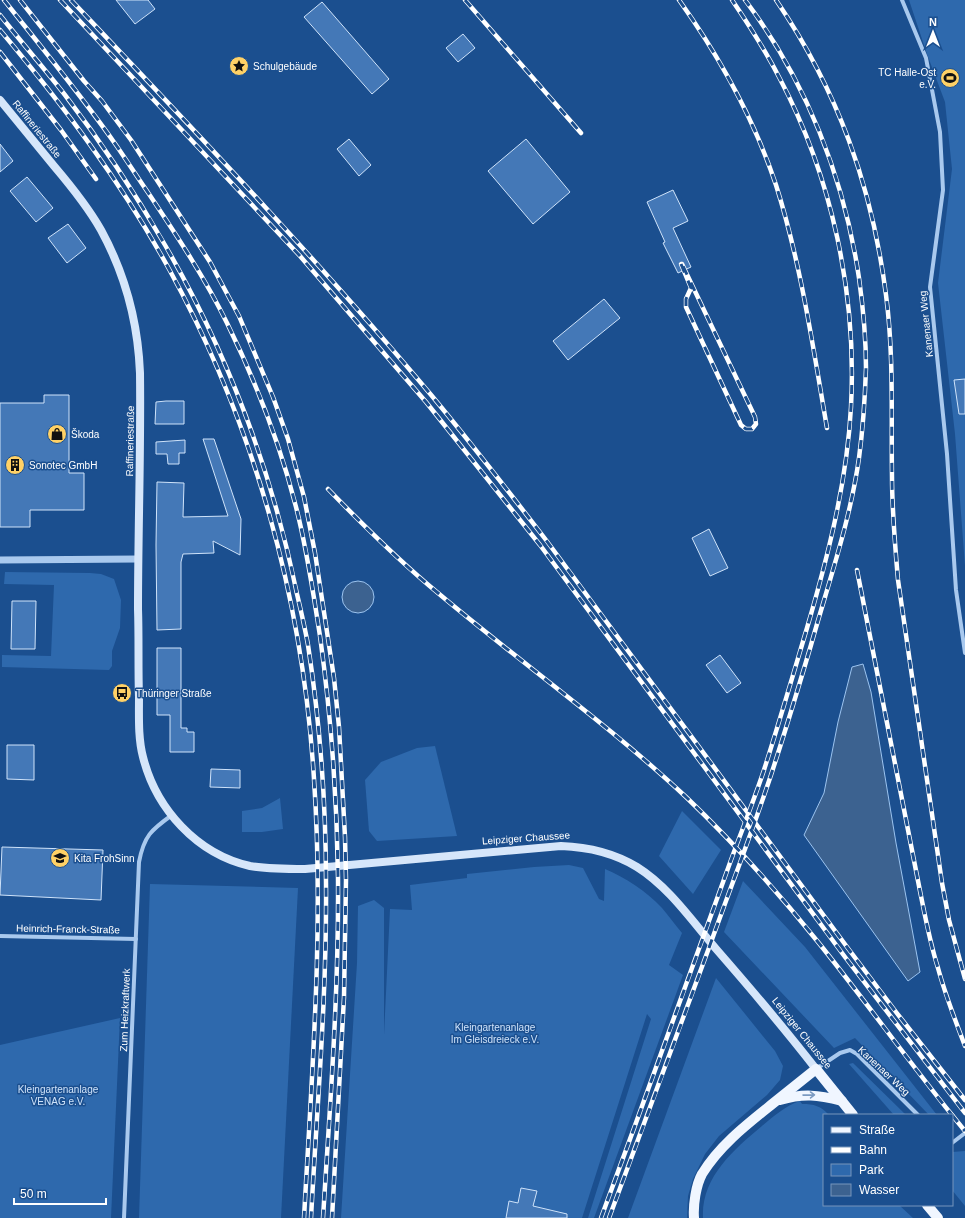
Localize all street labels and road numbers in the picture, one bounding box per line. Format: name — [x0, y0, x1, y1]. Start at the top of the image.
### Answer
street label: Raffineriestraße — [10, 98, 64, 160]
street label: Kanenaer Weg — [917, 290, 935, 358]
street label: Raffineriestraße — [124, 405, 136, 477]
street label: Leipziger Chaussee — [482, 829, 571, 847]
street label: Heinrich-Franck-Straße — [16, 923, 120, 935]
street label: Zum Heizkraftwerk — [118, 967, 132, 1052]
street label: Leipziger Chaussee — [770, 995, 834, 1071]
street label: Kanenaer Weg — [856, 1044, 912, 1098]

